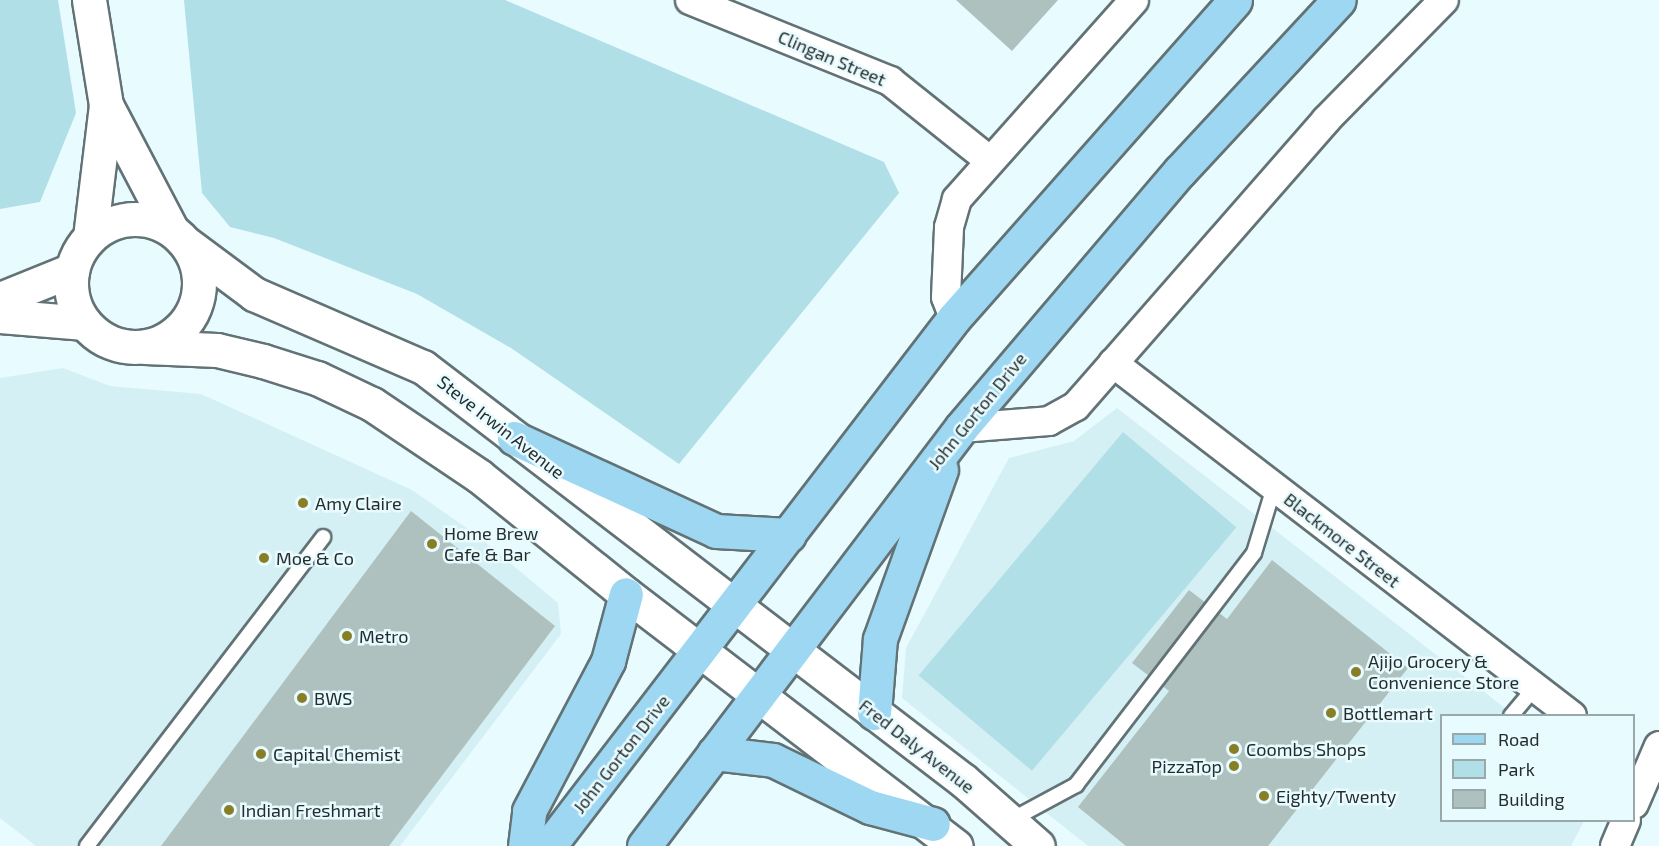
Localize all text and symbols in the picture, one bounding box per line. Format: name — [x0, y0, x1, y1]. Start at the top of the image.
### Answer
street label: Clingan Street — [775, 26, 889, 90]
street label: John Gorton Drive — [923, 348, 1031, 474]
street label: Steve Irwin Avenue — [433, 371, 569, 483]
street label: Blackmore Street — [1280, 488, 1404, 592]
place label: Amy Claire — [315, 492, 402, 514]
marker: Amy Claire — [296, 496, 310, 510]
place label: Home Brew Cafe & Bar — [444, 523, 538, 566]
marker: Home Brew Cafe & Bar — [425, 537, 439, 551]
place label: Moe & Co — [276, 547, 354, 569]
marker: Moe & Co — [257, 551, 271, 565]
place label: Metro — [359, 625, 409, 647]
marker: Metro — [340, 629, 354, 643]
place label: Ajijo Grocery & Convenience Store — [1368, 651, 1519, 694]
marker: Ajijo Grocery & Convenience Store — [1349, 665, 1363, 679]
place label: BWS — [314, 687, 352, 709]
street label: John Gorton Drive — [568, 690, 674, 818]
marker: BWS — [295, 691, 309, 705]
street label: Fred Daly Avenue — [855, 694, 979, 798]
place label: Bottlemart — [1343, 702, 1433, 724]
marker: Bottlemart — [1324, 706, 1338, 720]
legend — [1440, 714, 1635, 822]
text: Road — [1498, 728, 1539, 750]
place label: Coombs Shops — [1246, 738, 1366, 760]
marker: Coombs Shops — [1227, 742, 1241, 756]
place label: Capital Chemist — [273, 743, 401, 765]
marker: Capital Chemist — [254, 747, 268, 761]
place label: PizzaTop — [1152, 755, 1222, 777]
text: Park — [1498, 758, 1535, 780]
marker: PizzaTop — [1227, 759, 1241, 773]
place label: Eighty/Twenty — [1276, 785, 1396, 807]
text: Building — [1498, 788, 1565, 810]
marker: Eighty/Twenty — [1257, 789, 1271, 803]
place label: Indian Freshmart — [241, 799, 381, 821]
marker: Indian Freshmart — [222, 803, 236, 817]

